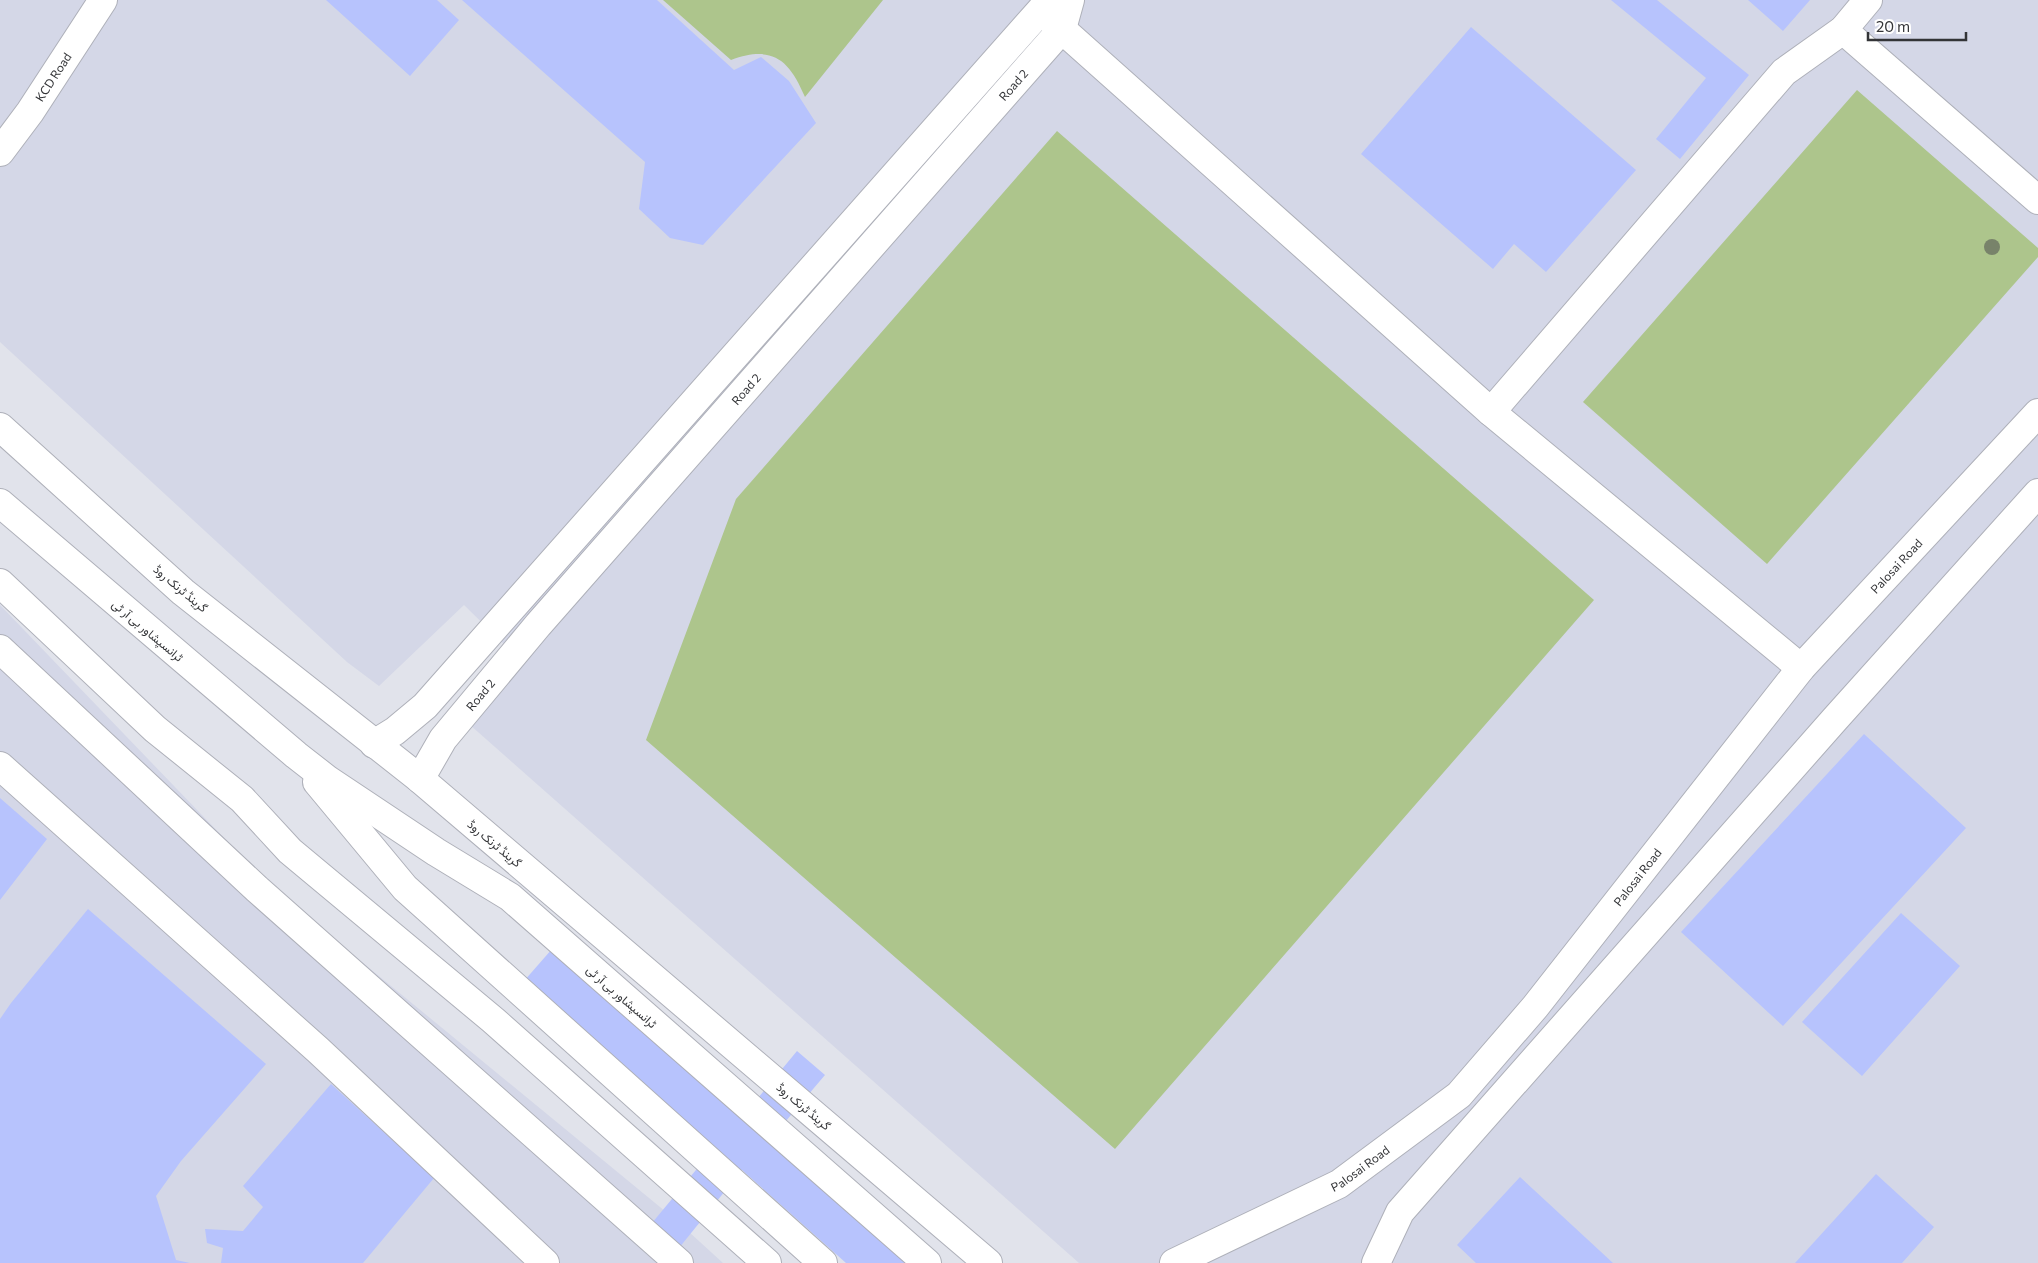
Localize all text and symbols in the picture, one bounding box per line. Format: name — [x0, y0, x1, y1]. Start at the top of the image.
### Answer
scale bar — [1868, 10, 1966, 42]
text: 20 m — [1876, 17, 1910, 35]
street label: KCD Road — [32, 50, 74, 104]
street label: Road 2 — [996, 66, 1031, 103]
street label: Road 2 — [728, 370, 763, 407]
street label: Palosai Road — [1867, 536, 1925, 596]
street label: گرینڈ ٹرنک روڈ — [150, 561, 211, 616]
street label: ٹرانسپشاور بی آر ٹی — [108, 596, 187, 666]
street label: Road 2 — [463, 676, 497, 713]
street label: گرینڈ ٹرنک روڈ — [464, 816, 525, 871]
street label: Palosai Road — [1610, 845, 1664, 908]
street label: ٹرانسپشاور بی آر ٹی — [583, 962, 660, 1032]
street label: گرینڈ ٹرنک روڈ — [773, 1079, 834, 1134]
street label: Palosai Road — [1328, 1142, 1392, 1194]

